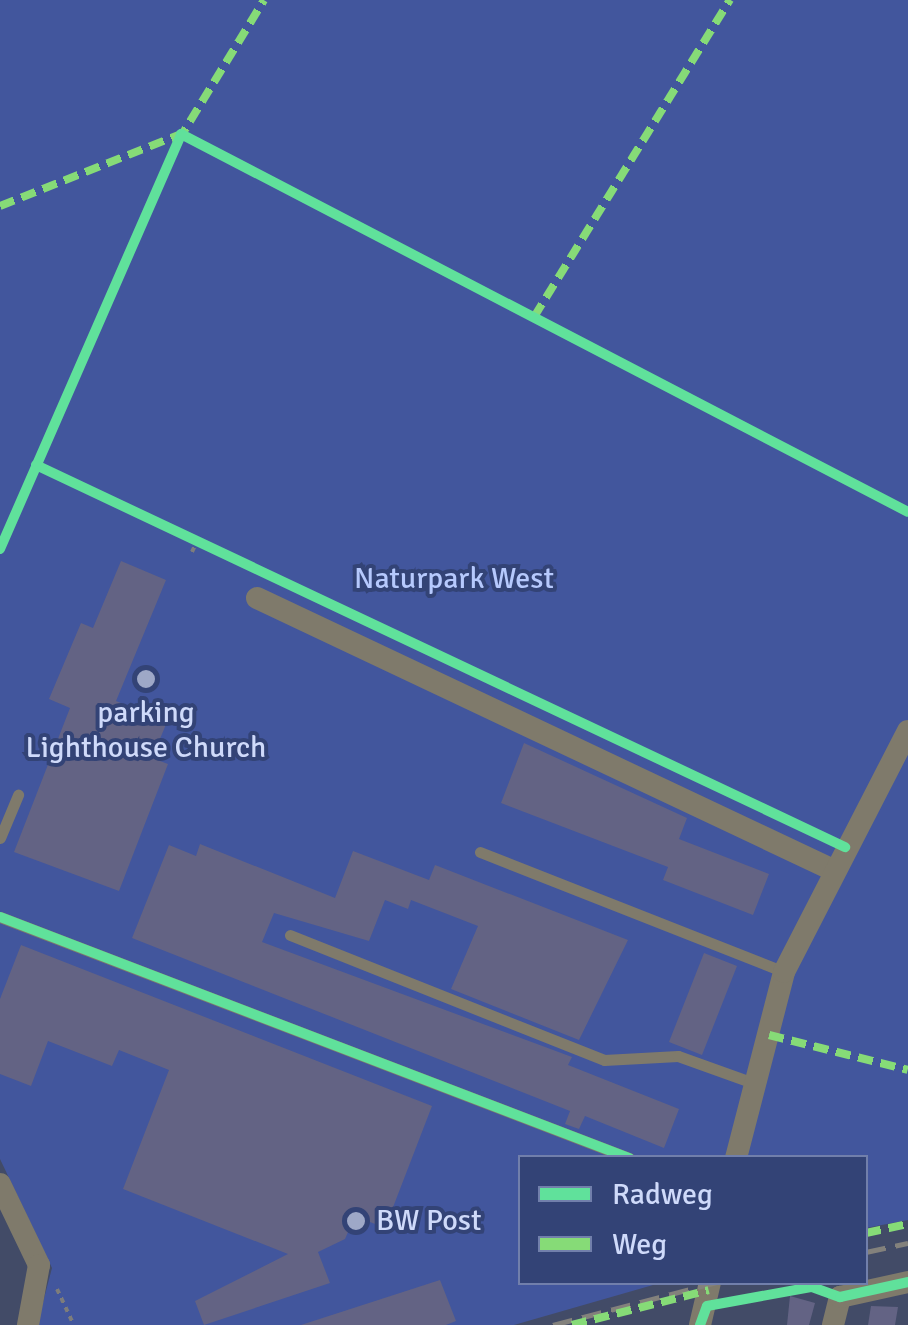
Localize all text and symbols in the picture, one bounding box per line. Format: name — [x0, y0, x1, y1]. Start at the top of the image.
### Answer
park label: Naturpark West — [354, 561, 554, 597]
marker: parking Lighthouse Church — [135, 668, 157, 690]
place label: parking Lighthouse Church — [26, 695, 266, 766]
legend — [518, 1155, 868, 1285]
text: Radweg — [612, 1176, 713, 1213]
place label: BW Post — [376, 1203, 481, 1239]
marker: BW Post — [345, 1210, 367, 1232]
text: Weg — [612, 1226, 667, 1263]

